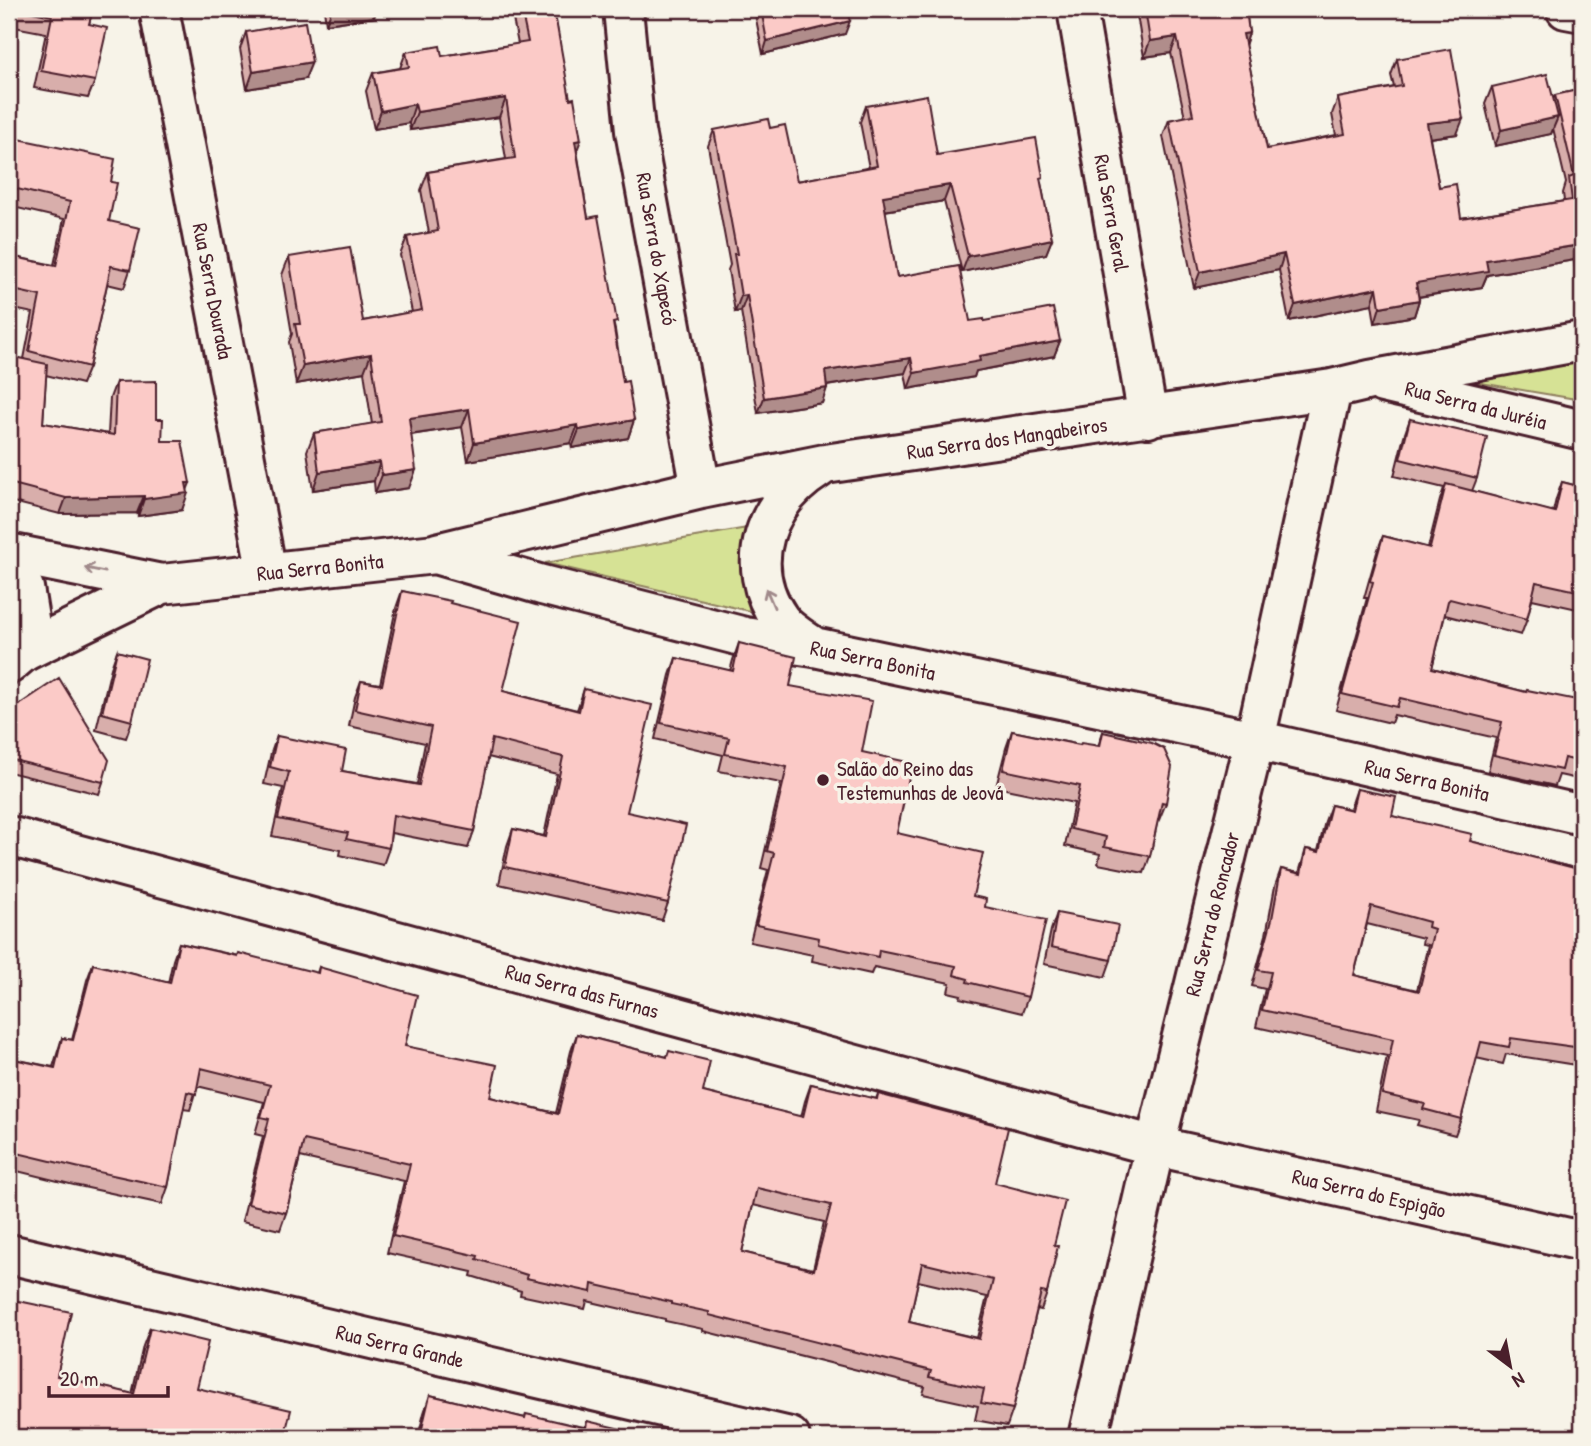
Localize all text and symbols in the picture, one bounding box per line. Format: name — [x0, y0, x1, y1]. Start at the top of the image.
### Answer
street label: Rua Serra Geral — [1087, 152, 1137, 274]
street label: Rua Serra do Xapecó — [629, 170, 685, 328]
street label: Rua Serra Dourada — [186, 221, 240, 361]
street label: Rua Serra da Juréia — [1402, 373, 1550, 437]
street label: Rua Serra dos Mangabeiros — [905, 410, 1109, 466]
street label: Rua Serra Bonita — [255, 546, 385, 588]
one-way arrow — [84, 563, 107, 577]
one-way arrow — [762, 587, 775, 609]
street label: Rua Serra Bonita — [808, 633, 938, 687]
street label: Rua Serra Bonita — [1362, 752, 1492, 808]
place label: Salão do Reino das Testemunhas de Jeová — [837, 754, 1004, 807]
marker: Salão do Reino das Testemunhas de Jeová — [815, 772, 831, 788]
street label: Rua Serra do Roncador — [1178, 829, 1246, 999]
street label: Rua Serra das Furnas — [502, 957, 662, 1025]
street label: Rua Serra do Espigão — [1289, 1161, 1449, 1225]
street label: Rua Serra Grande — [333, 1317, 467, 1375]
north arrow — [1476, 1330, 1546, 1400]
scale bar — [49, 1355, 168, 1399]
text: 20 m — [60, 1364, 98, 1393]
text: N — [1508, 1367, 1530, 1394]

